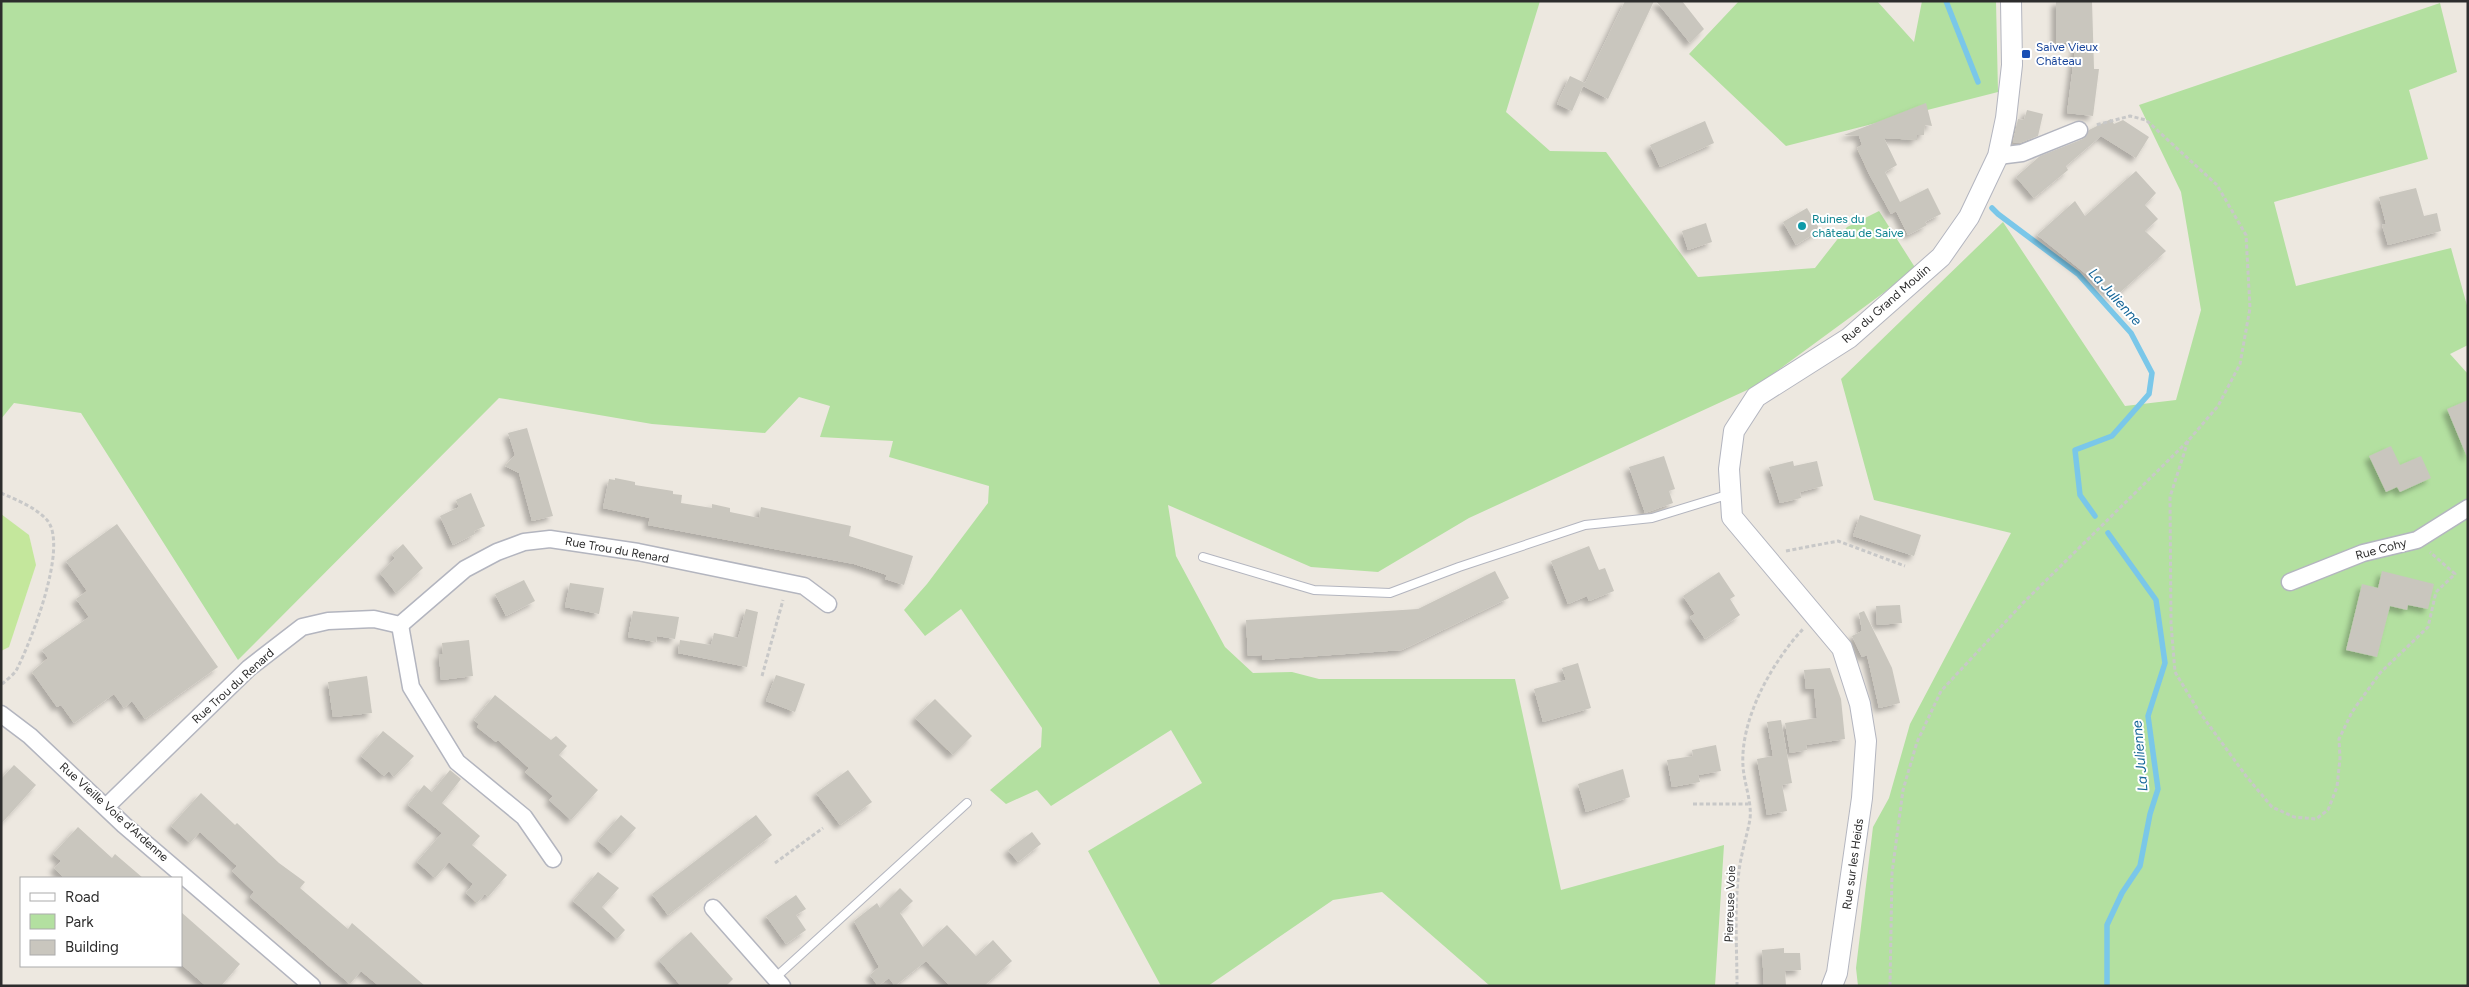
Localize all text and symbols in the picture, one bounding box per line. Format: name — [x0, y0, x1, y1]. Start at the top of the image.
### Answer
place label: Saive Vieux Château — [2036, 40, 2098, 68]
marker: Saive Vieux Château — [2020, 48, 2032, 60]
place label: Ruines du château de Saive — [1812, 212, 1904, 240]
marker: Ruines du château de Saive — [1796, 220, 1808, 232]
street label: Rue du Grand Moulin — [1839, 262, 1933, 346]
water label: La Julienne — [2085, 265, 2145, 329]
street label: Rue Trou du Renard — [564, 534, 670, 566]
street label: Rue Cohy — [2354, 535, 2409, 563]
street label: Rue Trou du Renard — [189, 646, 277, 726]
water label: La Julienne — [2128, 719, 2152, 792]
street label: Rue Vieille Voie d'Ardenne — [57, 760, 171, 865]
street label: Rue sur les Heids — [1840, 817, 1866, 910]
street label: Pierreuse Voie — [1722, 865, 1738, 943]
legend — [20, 877, 182, 967]
text: Road — [65, 888, 100, 906]
text: Park — [65, 913, 94, 931]
text: Building — [65, 938, 119, 956]

